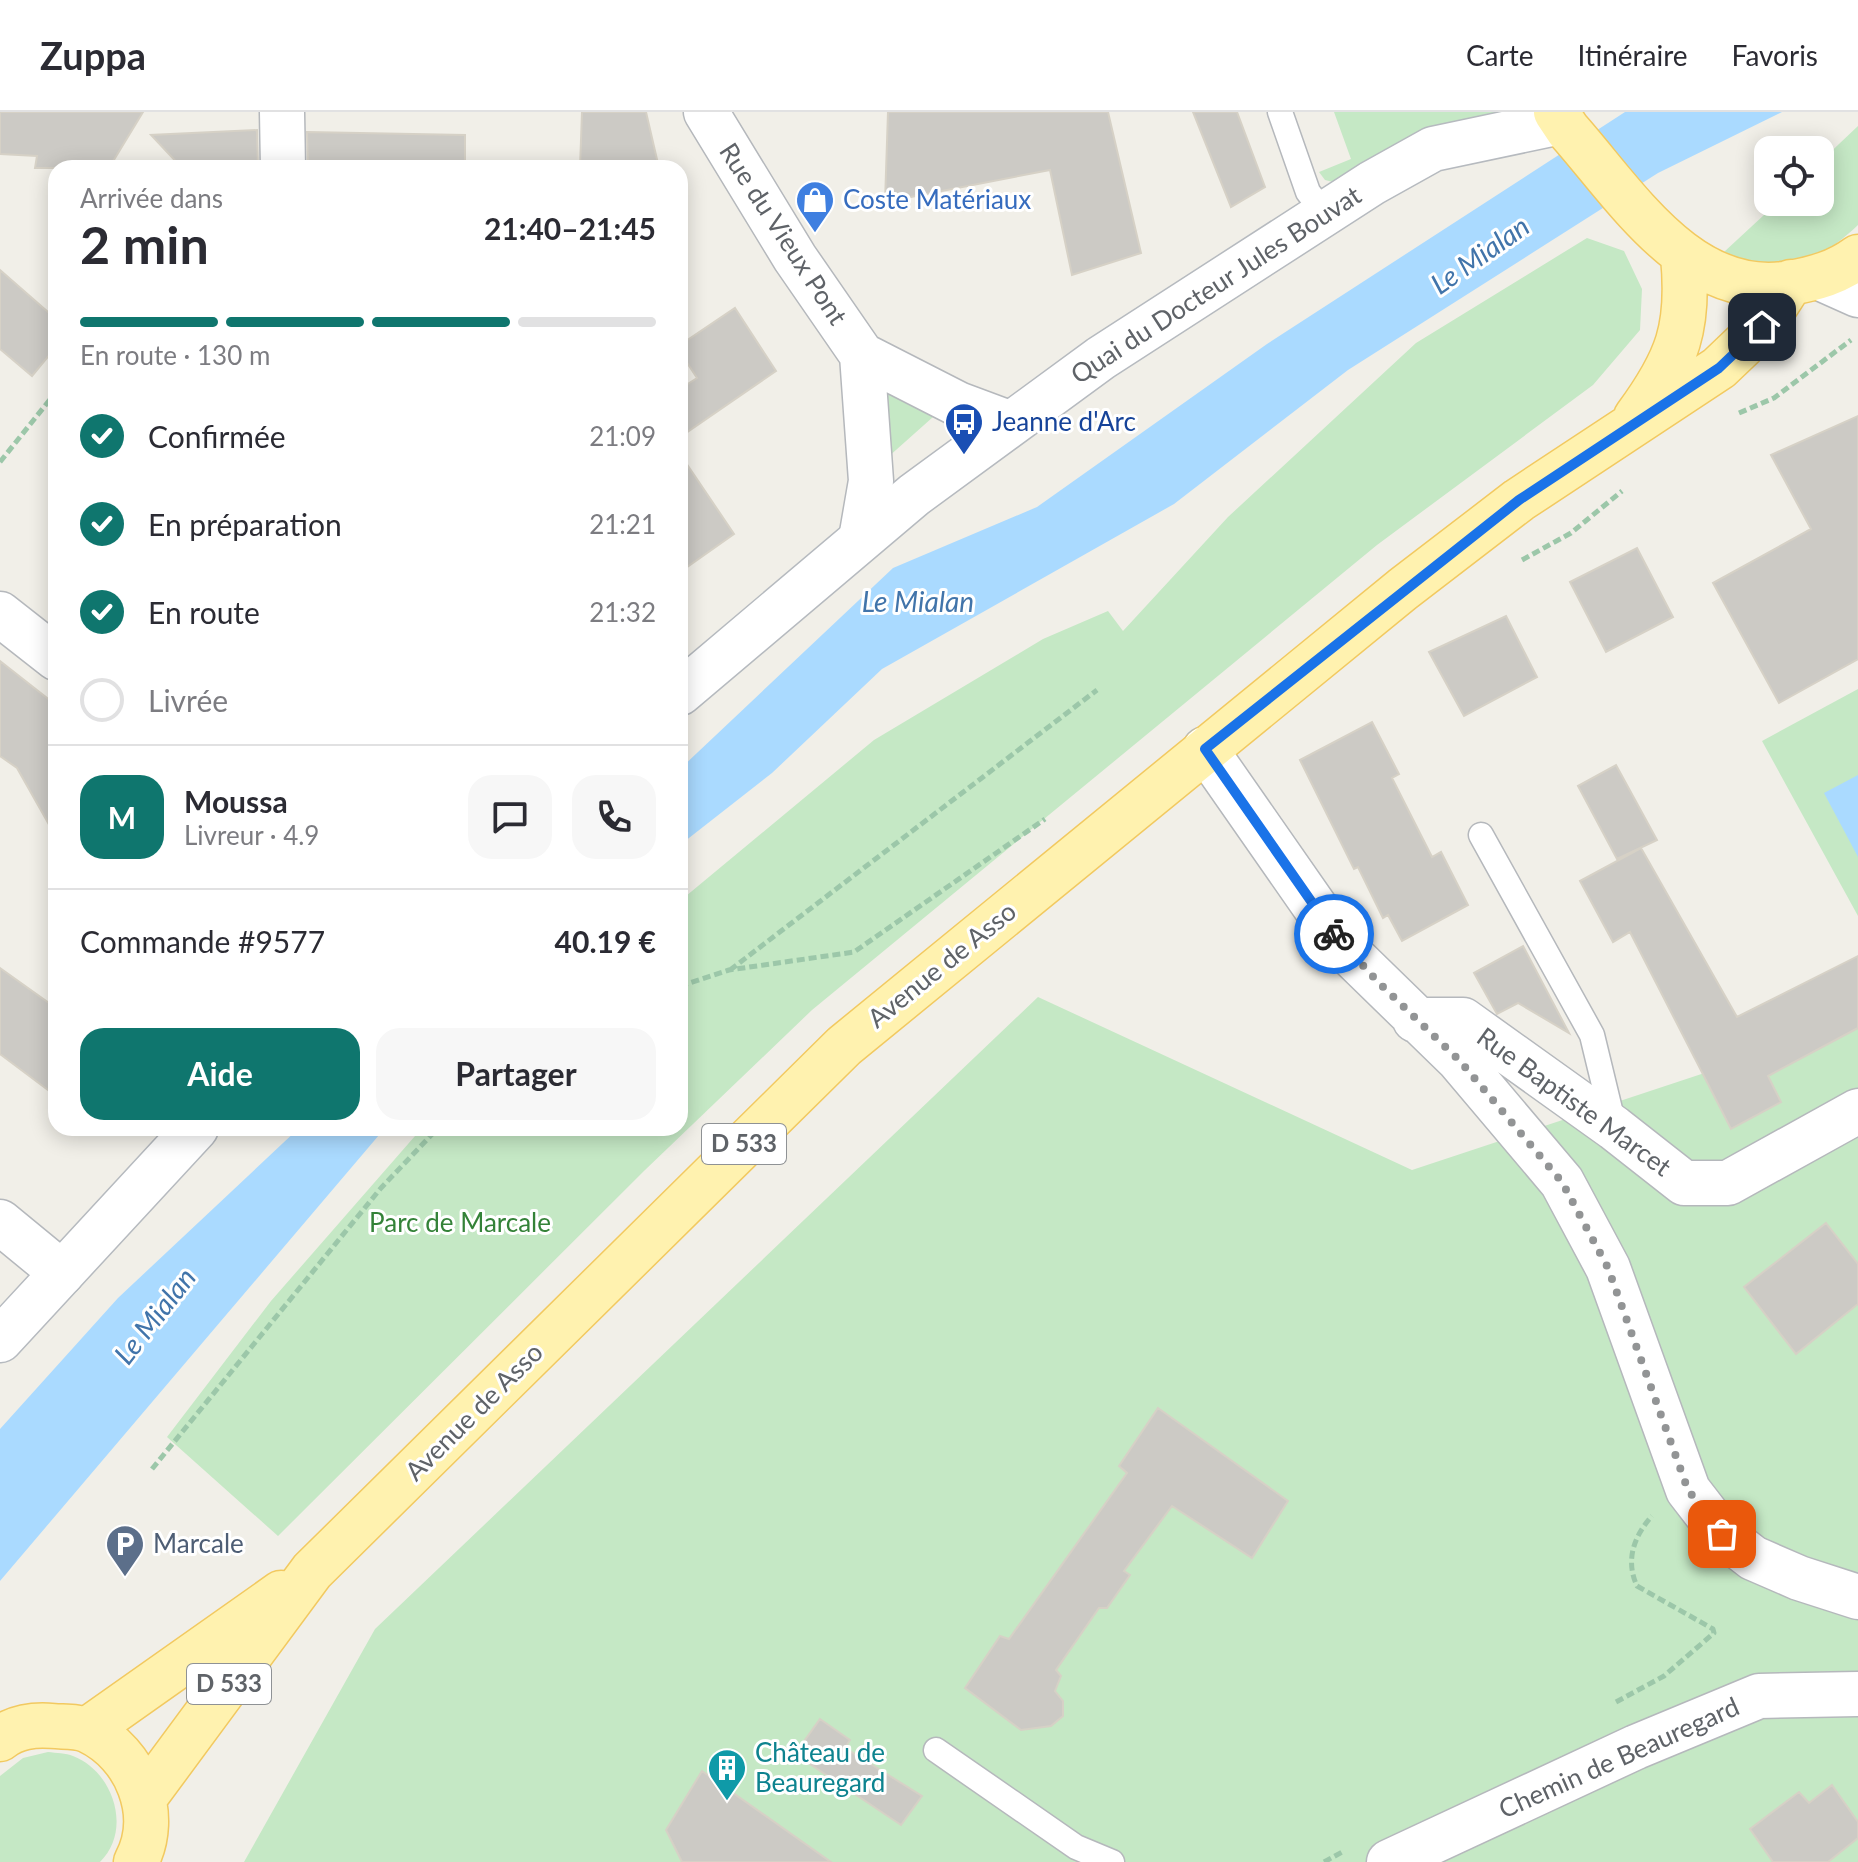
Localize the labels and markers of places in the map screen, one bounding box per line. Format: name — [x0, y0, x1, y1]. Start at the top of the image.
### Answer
shop icon: Coste Matériaux — [794, 179, 836, 234]
place label: Coste Matériaux — [843, 183, 1031, 215]
pin — [1728, 293, 1796, 361]
bus stop icon: Jeanne d'Arc — [943, 401, 985, 456]
place label: Jeanne d'Arc — [992, 405, 1136, 437]
pin — [1688, 1500, 1756, 1568]
parking icon: Marcale — [104, 1523, 146, 1578]
place label: Marcale — [153, 1527, 244, 1559]
place label: Château de Beauregard — [755, 1736, 885, 1798]
building icon: Château de Beauregard — [706, 1747, 748, 1802]

